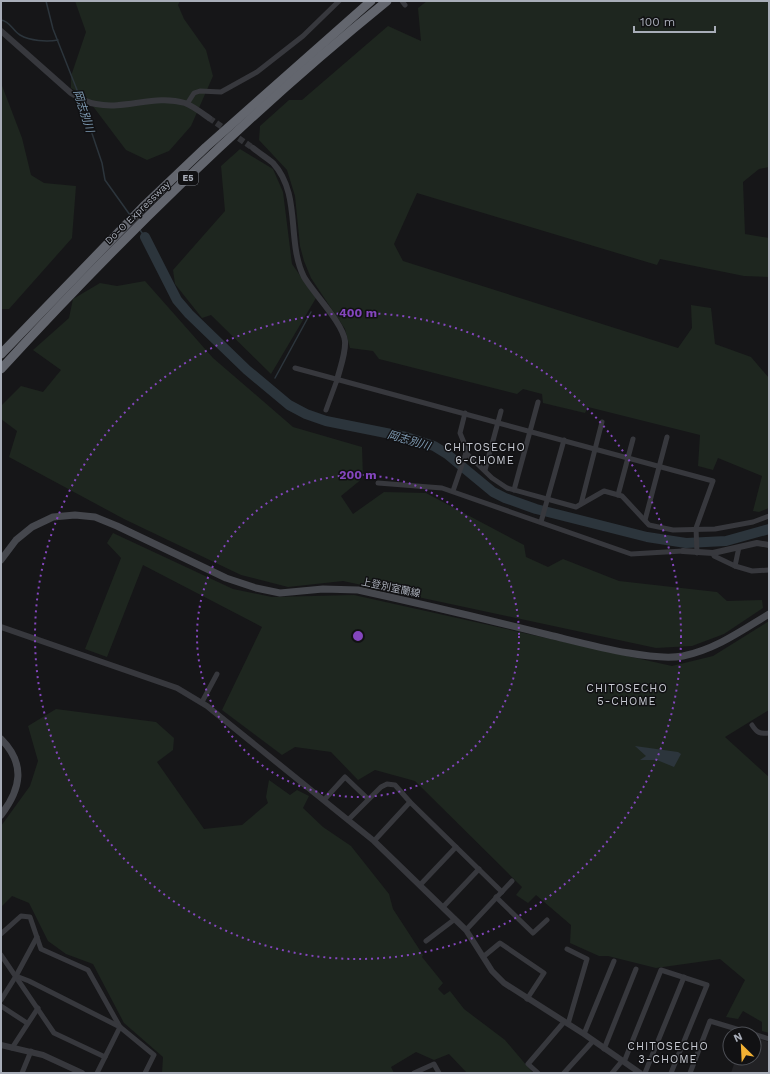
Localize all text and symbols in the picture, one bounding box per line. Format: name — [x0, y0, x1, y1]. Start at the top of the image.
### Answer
scale bar — [634, 8, 715, 34]
text: 100 m — [640, 15, 675, 29]
water label: 岡志別川 — [71, 88, 97, 135]
road number: E5 — [178, 171, 198, 185]
street label: Do-O Expressway — [103, 178, 173, 246]
text: 400 m — [339, 306, 377, 320]
water label: 岡志別川 — [386, 428, 433, 453]
district label: CHITOSECHO 6-CHOME — [444, 441, 526, 467]
text: 200 m — [339, 468, 377, 482]
street label: 上登別室蘭線 — [360, 576, 421, 599]
centre of rings — [351, 629, 365, 643]
district label: CHITOSECHO 5-CHOME — [586, 682, 668, 708]
north arrow — [722, 1026, 762, 1066]
text: N — [732, 1030, 745, 1045]
district label: CHITOSECHO 3-CHOME — [627, 1040, 709, 1066]

